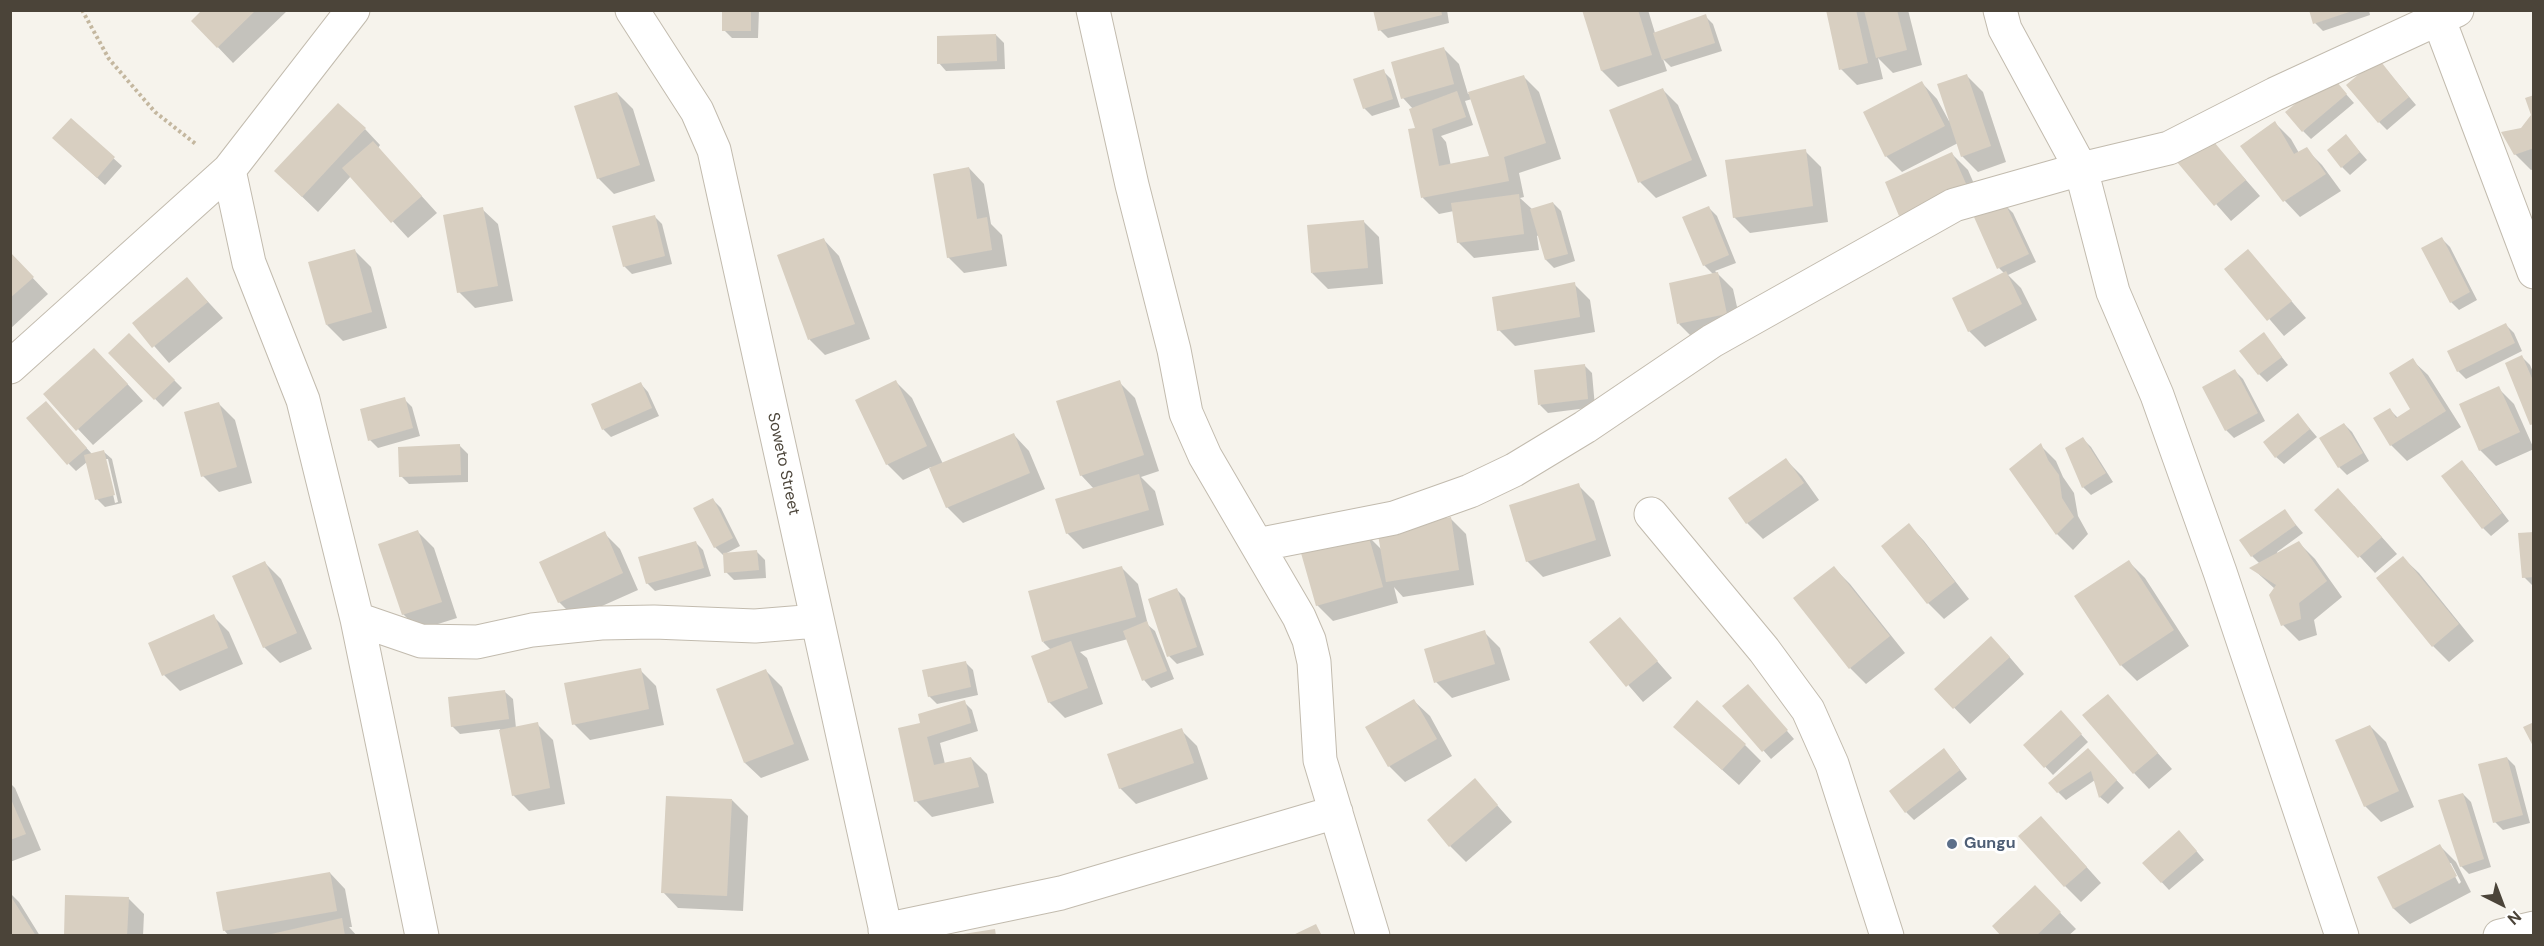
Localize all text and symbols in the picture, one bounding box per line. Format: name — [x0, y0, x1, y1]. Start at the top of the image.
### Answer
street label: Soweto Street — [763, 411, 803, 517]
place label: Gungu — [1964, 834, 2016, 854]
marker: Gungu — [1945, 837, 1959, 851]
north arrow — [2472, 874, 2532, 934]
text: N — [2503, 906, 2526, 929]

